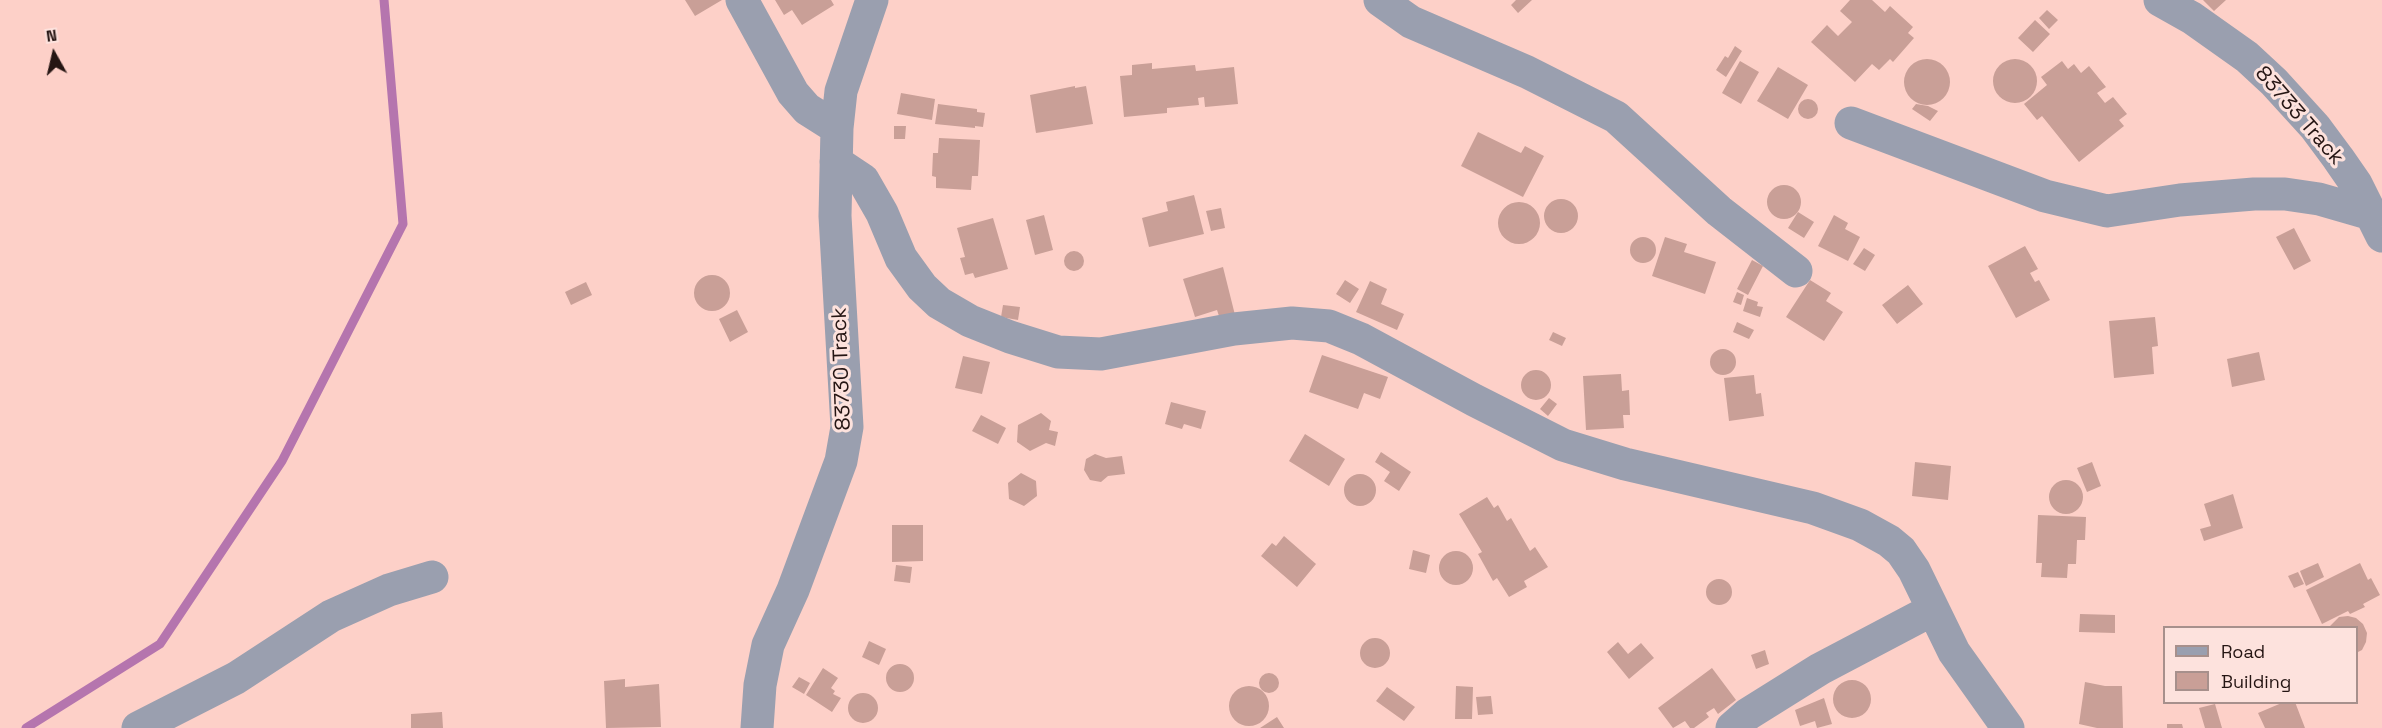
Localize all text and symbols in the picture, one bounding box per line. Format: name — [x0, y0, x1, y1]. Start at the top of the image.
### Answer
north arrow — [24, 24, 84, 84]
text: N — [45, 25, 58, 47]
street label: 83733 Track — [2249, 62, 2349, 170]
street label: 83730 Track — [827, 307, 857, 431]
legend — [2163, 626, 2358, 704]
text: Road — [2221, 640, 2265, 663]
text: Building — [2221, 670, 2291, 693]

